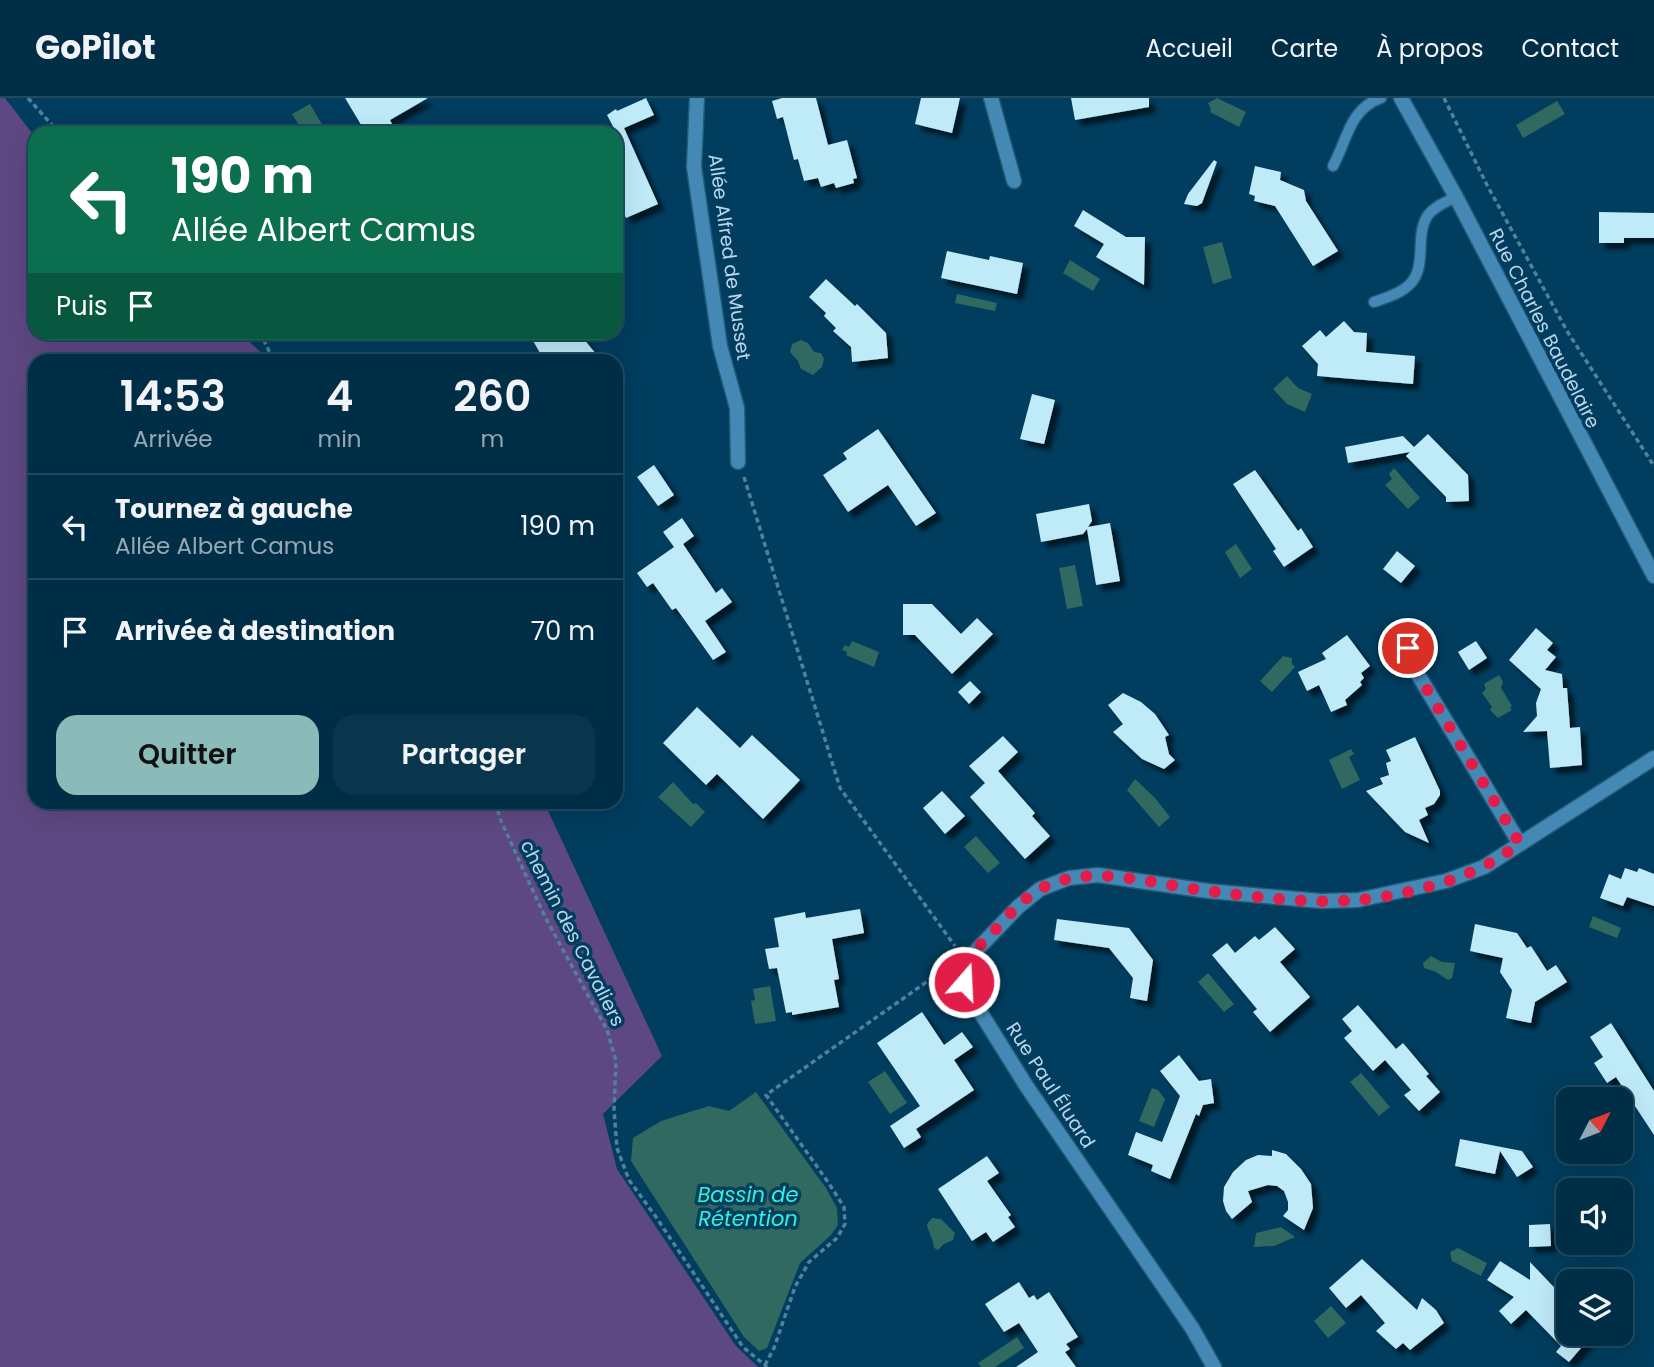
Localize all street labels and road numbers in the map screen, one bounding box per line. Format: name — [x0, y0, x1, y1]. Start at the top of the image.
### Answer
street label: Allée Alfred de Musset — [702, 152, 757, 362]
street label: Rue Charles Baudelaire — [1482, 224, 1607, 433]
street label: chemin des Cavaliers — [514, 835, 631, 1031]
street label: Rue Paul Éluard — [1000, 1017, 1102, 1154]

